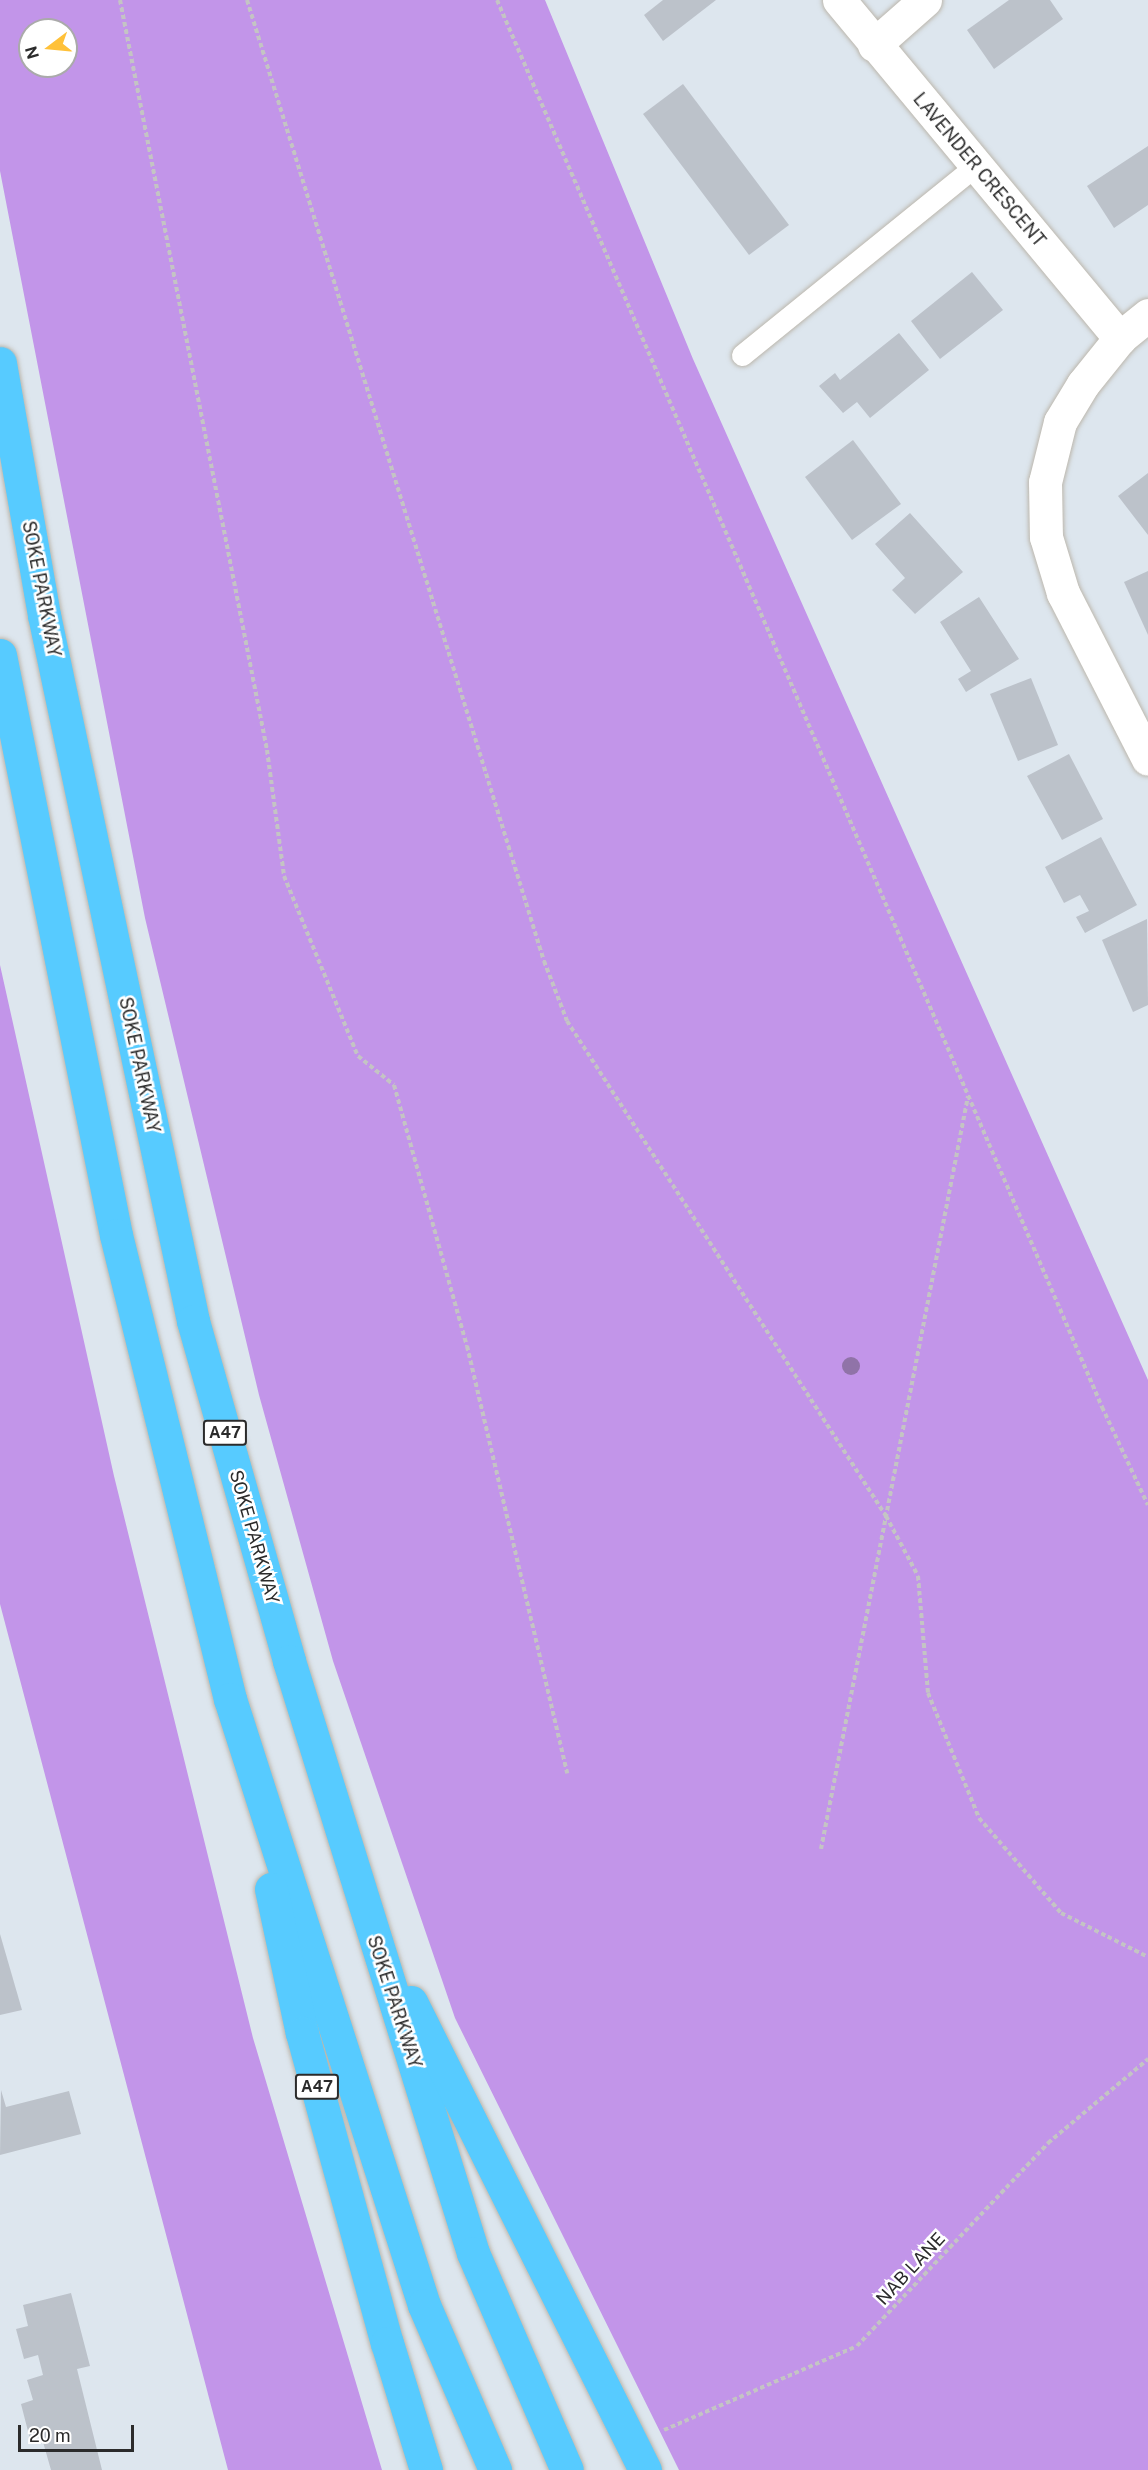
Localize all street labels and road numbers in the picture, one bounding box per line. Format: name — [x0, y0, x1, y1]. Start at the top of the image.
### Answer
street label: LAVENDER CRESCENT — [908, 89, 1050, 251]
street label: SOKE PARKWAY — [17, 519, 65, 659]
street label: SOKE PARKWAY — [114, 995, 164, 1135]
road number: A47 — [202, 1420, 248, 1446]
street label: SOKE PARKWAY — [225, 1468, 283, 1606]
street label: SOKE PARKWAY — [362, 1933, 426, 2071]
road number: A47 — [294, 2074, 340, 2100]
street label: NAB LANE — [872, 2228, 950, 2310]

